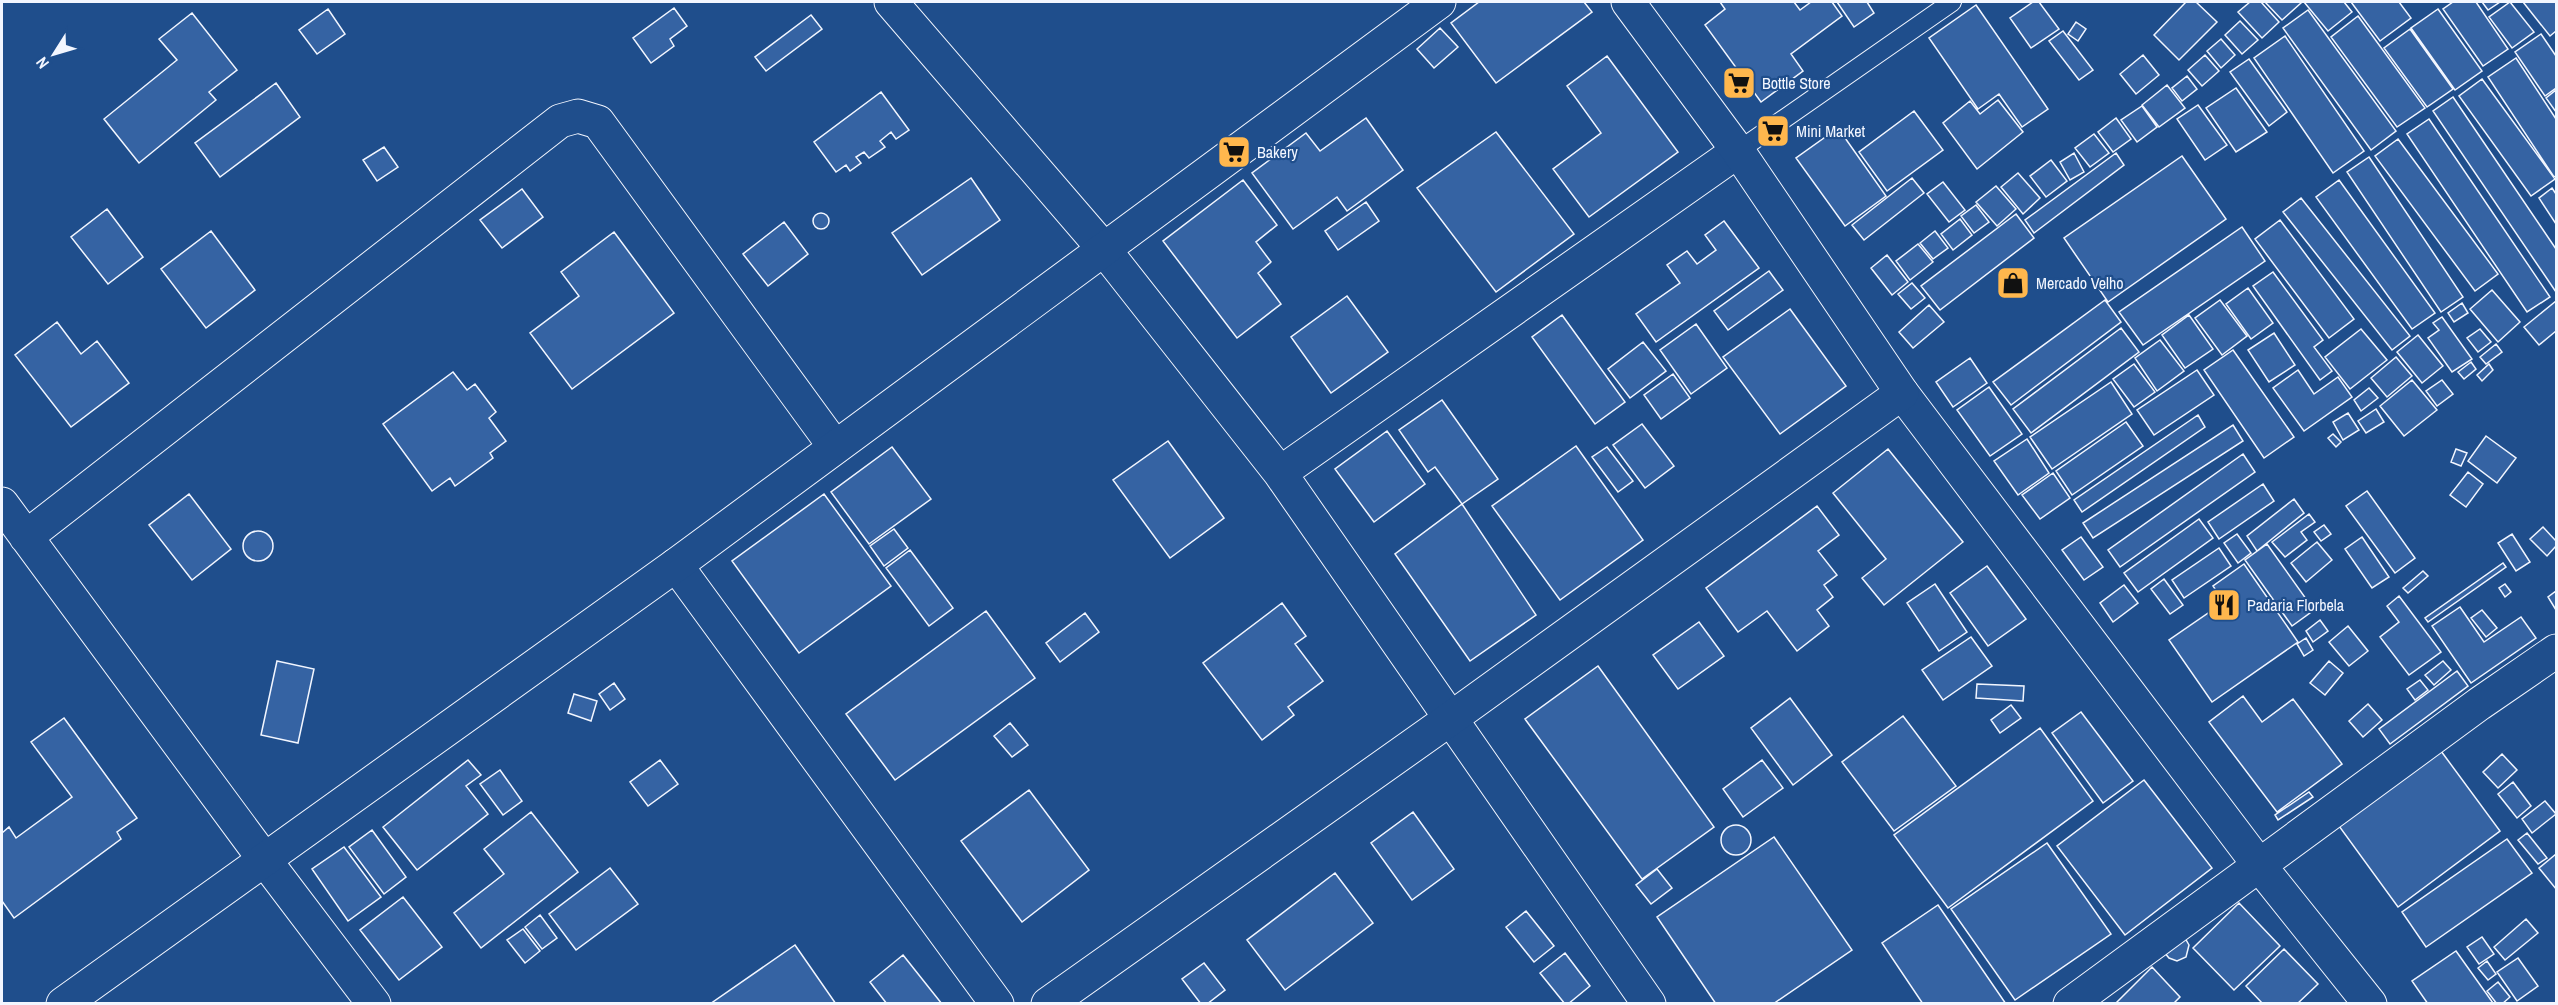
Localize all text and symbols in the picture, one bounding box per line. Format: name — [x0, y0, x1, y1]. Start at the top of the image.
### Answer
north arrow — [24, 24, 84, 84]
text: N — [30, 53, 54, 73]
supermarket icon: Bottle Store — [1721, 65, 1757, 101]
place label: Bottle Store — [1762, 72, 1831, 94]
supermarket icon: Mini Market — [1755, 113, 1791, 149]
place label: Mini Market — [1796, 120, 1866, 142]
supermarket icon: Bakery — [1216, 134, 1252, 170]
place label: Bakery — [1257, 141, 1298, 163]
shop icon: Mercado Velho — [1995, 265, 2031, 301]
place label: Mercado Velho — [2036, 272, 2124, 294]
restaurant icon: Padaria Florbela — [2206, 587, 2242, 623]
place label: Padaria Florbela — [2247, 594, 2345, 616]

